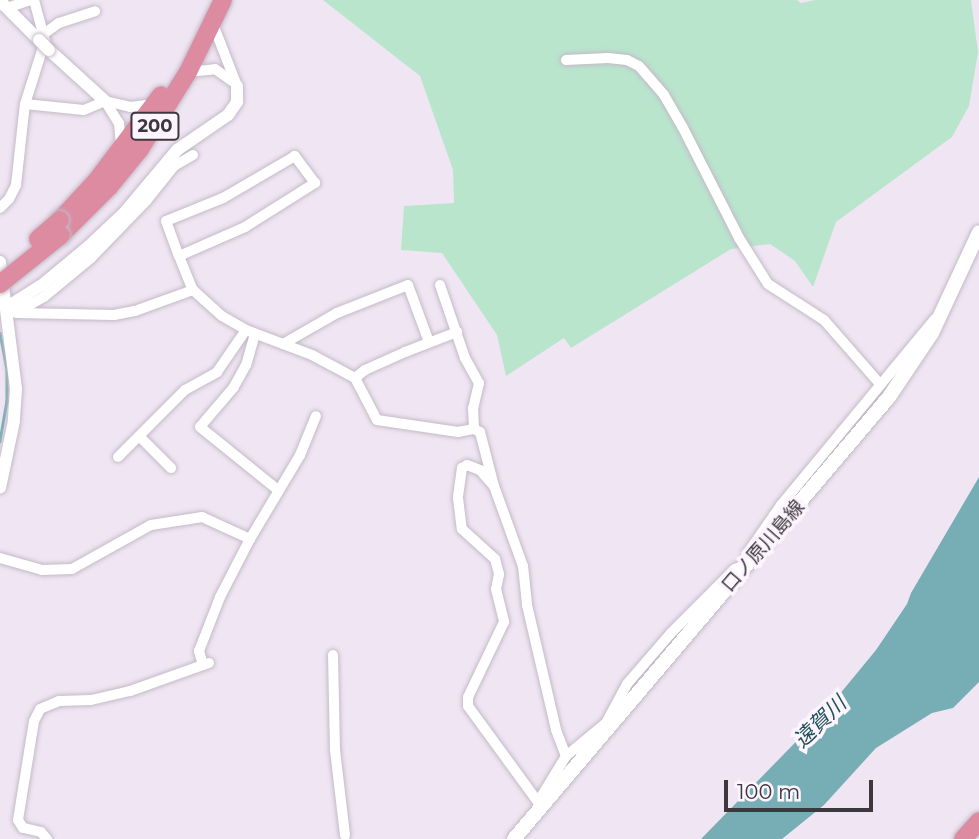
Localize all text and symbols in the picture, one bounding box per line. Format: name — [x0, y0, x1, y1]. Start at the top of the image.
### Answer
road number: 200 — [129, 112, 181, 140]
street label: 口ノ原川島線 — [717, 496, 809, 596]
water label: 遠賀川 — [789, 691, 851, 753]
scale bar — [727, 766, 876, 810]
text: 100 m — [737, 779, 800, 804]

